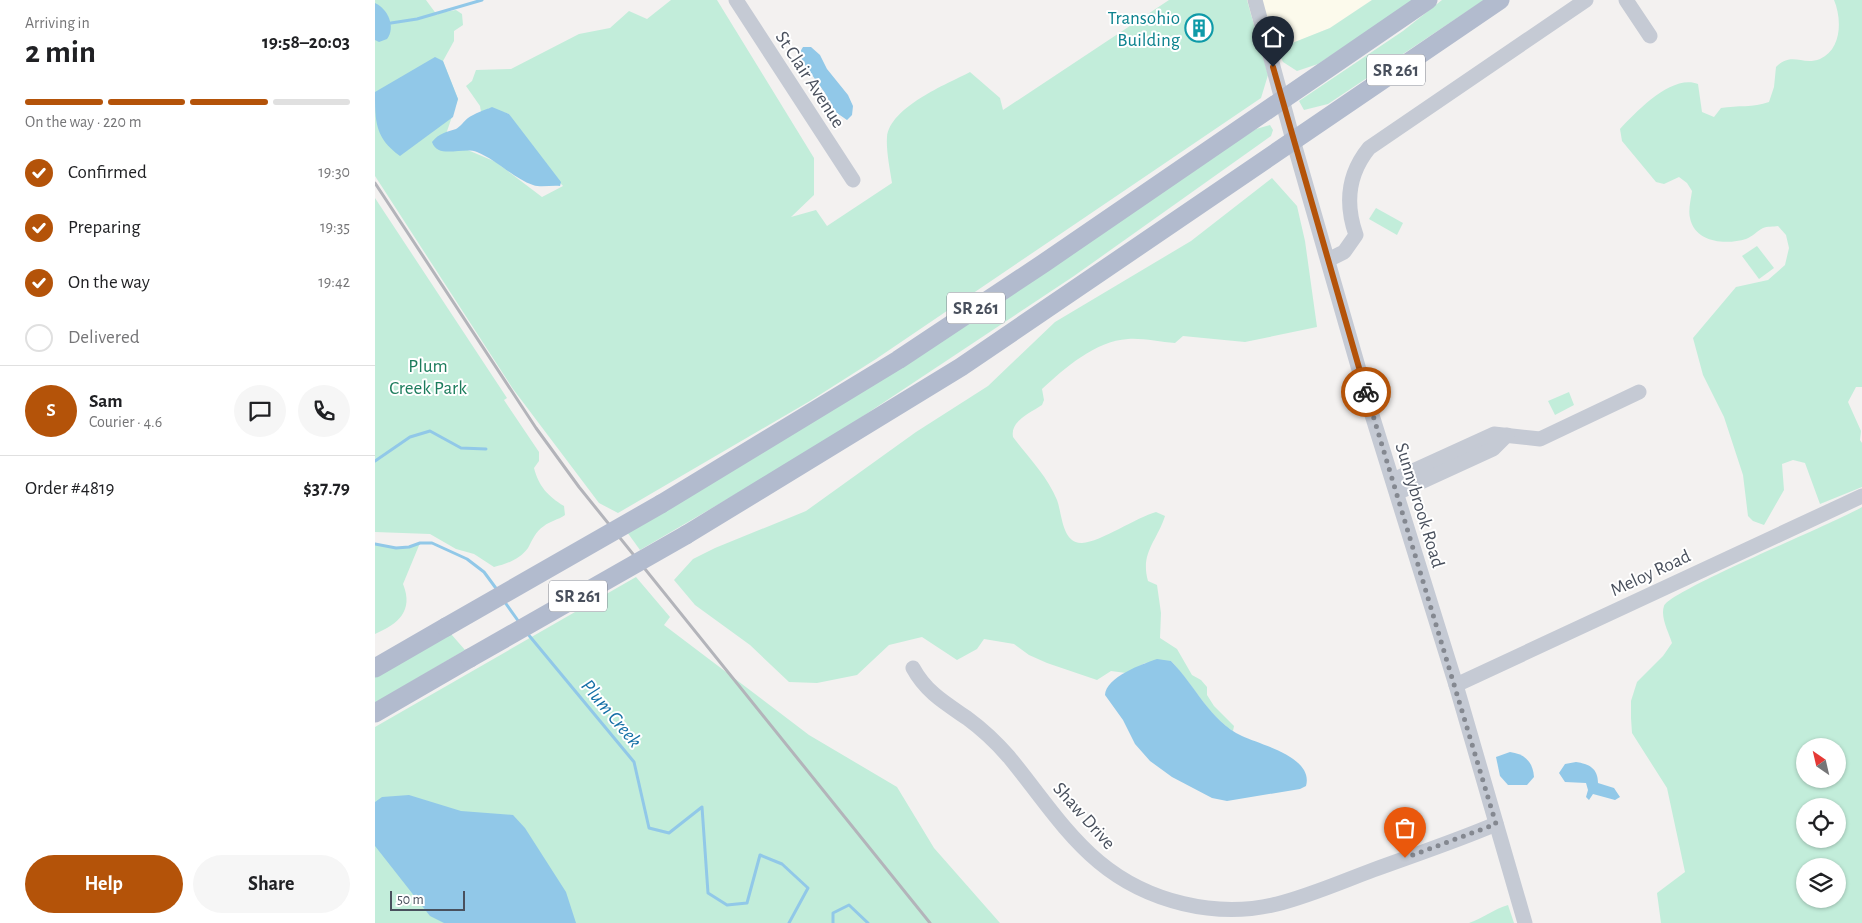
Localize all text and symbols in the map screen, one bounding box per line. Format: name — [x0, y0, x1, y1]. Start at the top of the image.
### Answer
place label: Transohio Building — [1107, 9, 1181, 50]
building icon: Transohio Building — [1184, 13, 1214, 43]
text: Arriving in — [25, 15, 90, 31]
pin — [1252, 16, 1294, 67]
icon: home — [1259, 23, 1287, 51]
street label: St Clair Avenue — [772, 28, 848, 131]
text: 19:58–20:03 — [262, 33, 350, 52]
text: 2 min — [25, 36, 96, 68]
road number: SR 261 — [1367, 54, 1425, 86]
text: On the way · 220 m — [25, 114, 141, 130]
icon: check — [25, 159, 53, 187]
text: Confirmed — [68, 163, 147, 182]
text: 19:30 — [318, 164, 350, 180]
icon: check — [25, 214, 53, 242]
text: Preparing — [68, 218, 141, 237]
text: 19:35 — [320, 219, 350, 235]
icon: check — [25, 269, 53, 297]
text: On the way — [68, 273, 150, 292]
text: 19:42 — [318, 274, 350, 290]
road number: SR 261 — [947, 292, 1005, 324]
text: Delivered — [68, 328, 140, 347]
park label: Plum Creek Park — [389, 357, 467, 398]
courier — [1341, 367, 1391, 417]
icon: bike — [1352, 378, 1380, 406]
button: chat — [234, 385, 286, 437]
button: phone — [298, 385, 350, 437]
text: Sam — [89, 392, 123, 411]
text: S — [46, 401, 56, 420]
text: Courier · 4.6 — [89, 414, 162, 430]
street label: Sunnybrook Road — [1392, 441, 1448, 570]
text: Order #4819 — [25, 479, 114, 498]
text: $37.79 — [303, 479, 350, 498]
street label: Meloy Road — [1608, 546, 1694, 600]
road number: SR 261 — [549, 580, 607, 612]
water label: Plum Creek — [577, 676, 645, 751]
north arrow — [1796, 738, 1846, 788]
map controls — [1796, 738, 1846, 908]
street label: Shaw Drive — [1049, 779, 1119, 853]
button: locate — [1796, 798, 1846, 848]
pin — [1384, 807, 1426, 858]
icon: bag — [1391, 814, 1419, 842]
button: Help — [25, 855, 183, 913]
button: Share — [193, 855, 350, 913]
button: layers — [1796, 858, 1846, 908]
scale bar — [390, 888, 465, 911]
text: 50 m — [397, 893, 424, 907]

